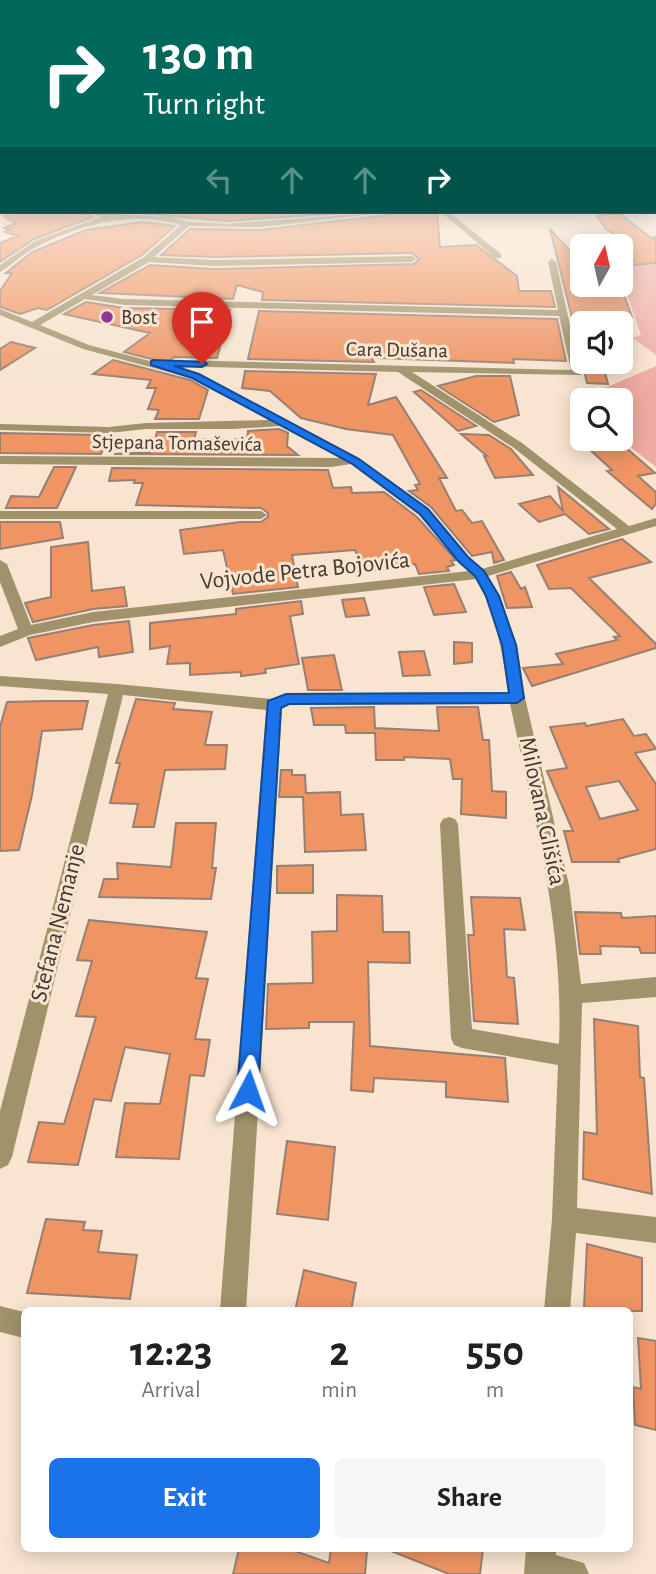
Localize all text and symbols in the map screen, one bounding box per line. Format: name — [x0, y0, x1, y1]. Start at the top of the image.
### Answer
icon: right — [28, 28, 119, 119]
text: 130 m — [143, 30, 254, 79]
text: Turn right — [143, 88, 265, 120]
icon: left — [200, 161, 238, 199]
icon: ahead — [273, 161, 311, 199]
icon: ahead — [346, 161, 384, 199]
icon: right — [419, 161, 457, 199]
north arrow — [570, 234, 634, 298]
map controls — [570, 234, 633, 451]
pin — [172, 292, 232, 364]
icon: arrive — [183, 303, 221, 341]
place label: Bost — [121, 307, 157, 328]
marker: Bost — [99, 309, 115, 325]
button: sound — [570, 311, 633, 374]
street label: Cara Dušana — [346, 339, 449, 361]
button: search — [570, 388, 633, 451]
street label: Stjepana Tomaševića — [92, 431, 263, 455]
street label: Vojvode Petra Bojovića — [199, 548, 411, 594]
street label: Milovana Glišića — [515, 735, 569, 887]
street label: Stefana Nemanje — [27, 842, 89, 1004]
position arrow — [211, 1054, 285, 1128]
text: 12:23 — [130, 1331, 212, 1373]
text: 2 — [329, 1331, 349, 1373]
text: 550 — [466, 1331, 524, 1373]
text: Arrival — [142, 1379, 201, 1402]
text: min — [321, 1379, 357, 1402]
text: m — [486, 1379, 504, 1402]
button: Exit — [49, 1458, 320, 1538]
button: Share — [334, 1458, 605, 1538]

